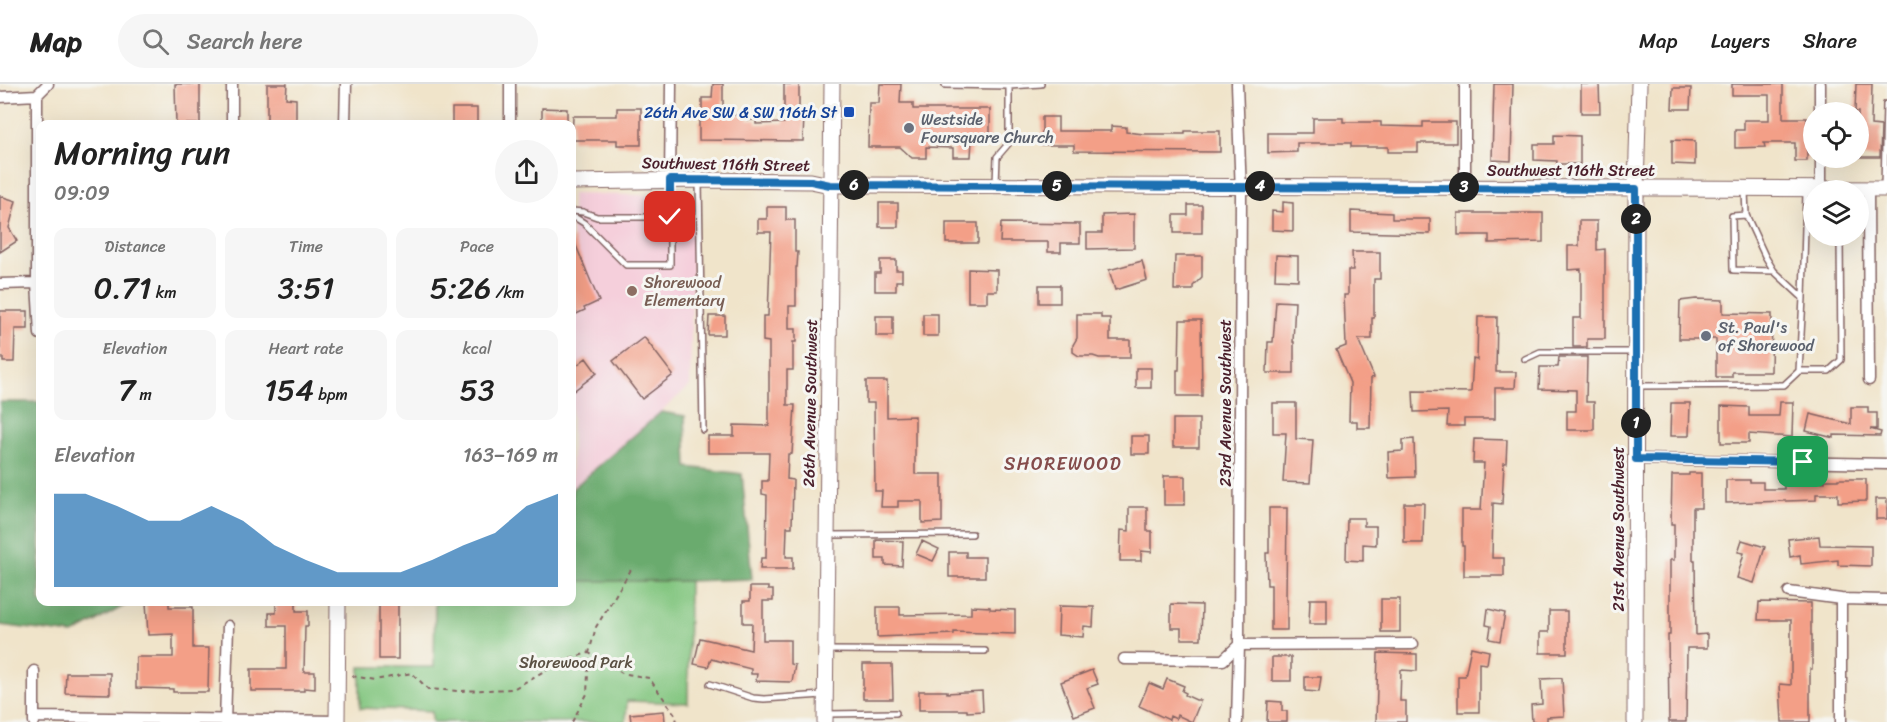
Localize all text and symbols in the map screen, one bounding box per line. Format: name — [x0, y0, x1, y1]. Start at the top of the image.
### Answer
search box — [118, 14, 538, 68]
text: Map — [30, 17, 82, 66]
text: Search here — [187, 22, 303, 61]
text: Map — [1639, 22, 1678, 60]
text: Layers — [1711, 22, 1770, 60]
text: Share — [1803, 22, 1857, 60]
icon: search — [139, 25, 172, 58]
place label: 26th Ave SW & SW 116th St — [644, 98, 838, 127]
map controls — [1803, 102, 1869, 246]
button: locate — [1803, 102, 1869, 168]
marker: 26th Ave SW & SW 116th St — [842, 105, 856, 119]
place label: Westside Foursquare Church — [921, 105, 1054, 152]
marker: Westside Foursquare Church — [902, 121, 916, 135]
text: Morning run — [54, 124, 230, 182]
button: share — [495, 140, 558, 203]
street label: Southwest 116th Street — [642, 148, 810, 180]
street label: Southwest 116th Street — [1487, 156, 1655, 185]
pin: 6 — [839, 170, 869, 200]
text: 6 — [849, 170, 859, 199]
pin: 5 — [1042, 171, 1072, 201]
text: 5 — [1052, 171, 1062, 200]
pin: 4 — [1245, 171, 1275, 201]
text: 4 — [1255, 171, 1265, 200]
pin: 3 — [1449, 172, 1479, 202]
text: 3 — [1460, 172, 1468, 201]
text: 09:09 — [54, 176, 110, 211]
button: layers — [1803, 180, 1869, 246]
pin — [644, 191, 695, 242]
icon: check — [653, 200, 686, 233]
pin: 2 — [1621, 204, 1651, 234]
text: 2 — [1631, 204, 1641, 233]
text: Distance — [105, 232, 165, 261]
text: Time — [289, 232, 323, 261]
text: Pace — [460, 232, 494, 261]
text: 0.71 — [94, 261, 152, 315]
text: 3:51 — [278, 261, 334, 315]
text: 5:26 — [430, 261, 491, 315]
place label: Shorewood Elementary — [644, 268, 725, 315]
text: km — [152, 278, 176, 307]
text: /km — [491, 278, 524, 307]
marker: Shorewood Elementary — [625, 284, 639, 298]
place label: St. Paul's of Shorewood — [1718, 313, 1816, 360]
street label: 26th Avenue Southwest — [794, 319, 826, 487]
street label: 23rd Avenue Southwest — [1211, 319, 1240, 487]
marker: St. Paul's of Shorewood — [1699, 329, 1713, 343]
text: Elevation — [103, 334, 167, 363]
text: Heart rate — [268, 334, 344, 363]
text: kcal — [462, 334, 492, 363]
text: 7 — [118, 363, 135, 417]
text: 154 — [264, 363, 314, 417]
text: 53 — [460, 363, 494, 417]
text: m — [135, 380, 152, 409]
text: bpm — [314, 380, 348, 409]
pin: 1 — [1621, 408, 1651, 438]
text: 1 — [1633, 408, 1639, 437]
pin — [1777, 436, 1828, 487]
text: Elevation — [54, 438, 135, 473]
text: 163–169 m — [463, 438, 558, 473]
icon: arrive — [1786, 445, 1819, 478]
street label: 21st Avenue Southwest — [1604, 446, 1633, 612]
district label: SHOREWOOD — [1004, 448, 1122, 480]
park label: Shorewood Park — [519, 648, 633, 677]

